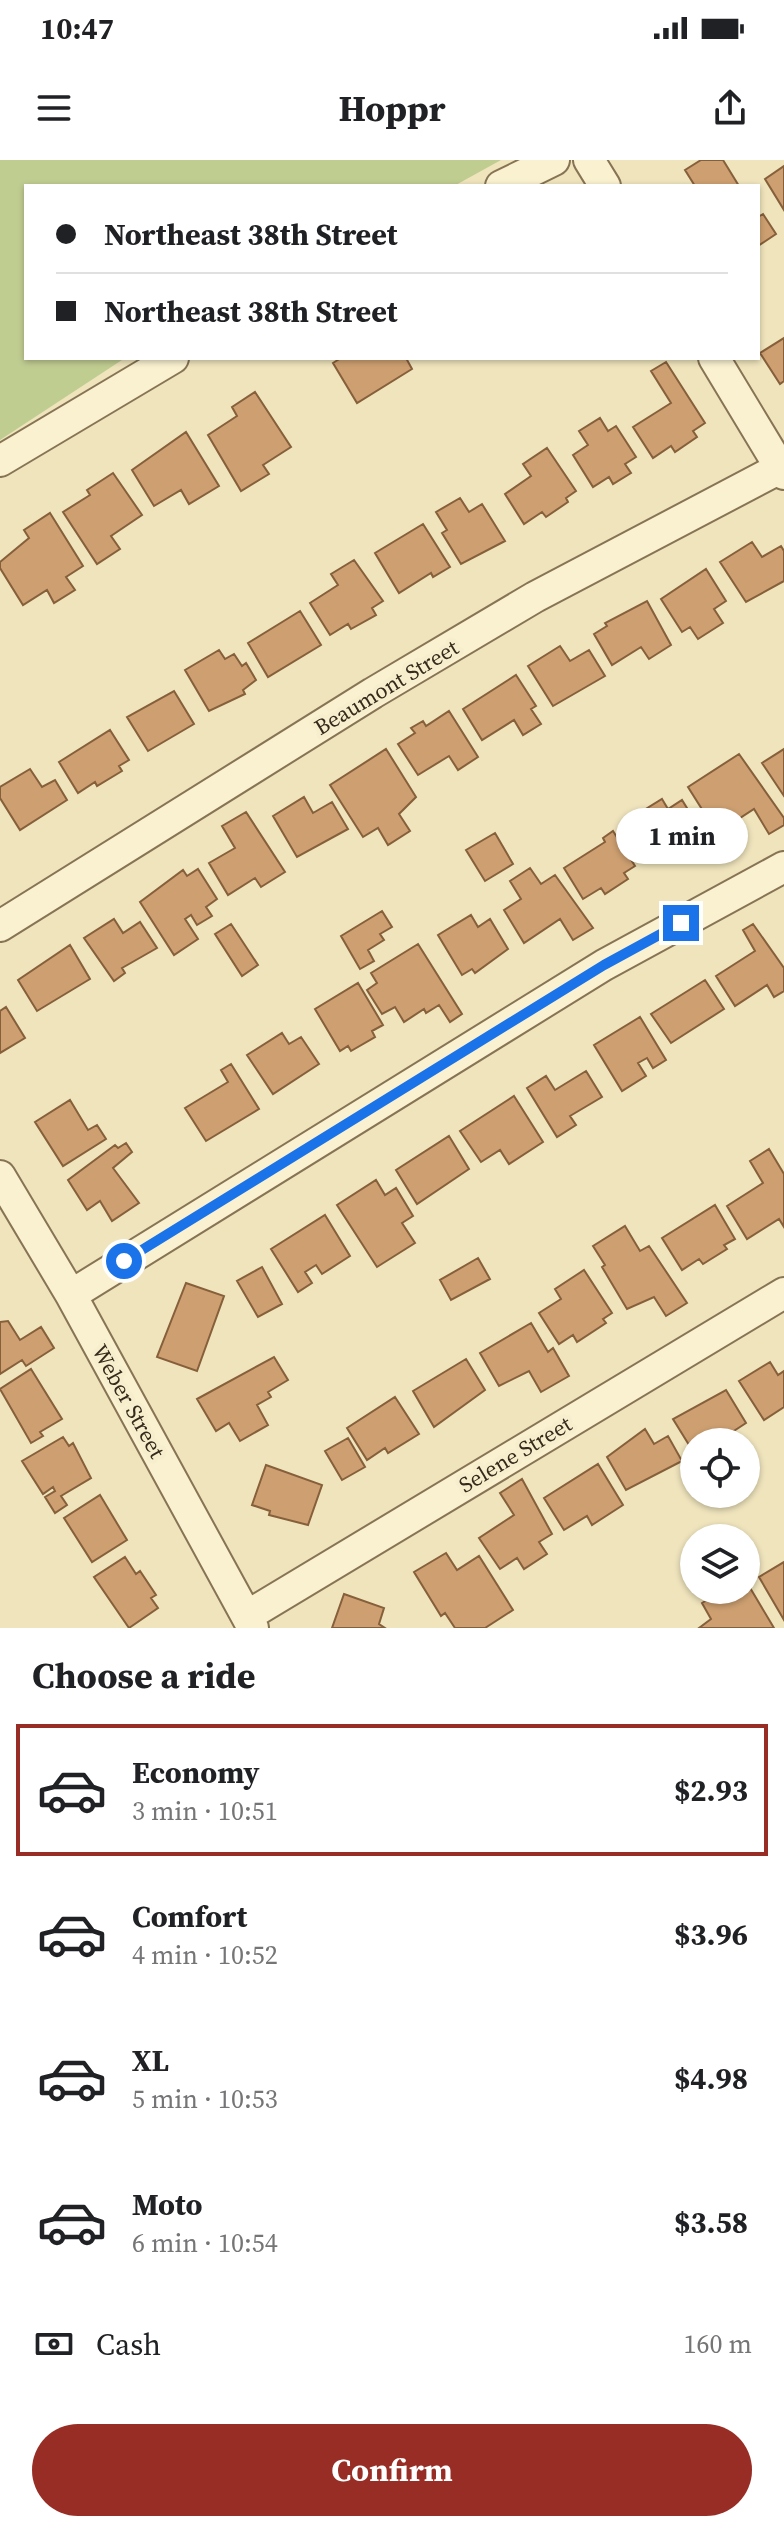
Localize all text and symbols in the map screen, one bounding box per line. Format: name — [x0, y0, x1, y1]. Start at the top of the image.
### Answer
text: 10:47 — [40, 8, 114, 49]
text: Hoppr — [339, 84, 445, 133]
icon: menu — [32, 86, 76, 130]
icon: share — [708, 86, 752, 130]
text: Northeast 38th Street — [104, 214, 398, 255]
text: Northeast 38th Street — [104, 291, 398, 332]
street label: Beaumont Street — [308, 632, 464, 742]
callout: 1 min — [615, 807, 747, 863]
text: 1 min — [648, 818, 716, 854]
route end — [663, 905, 699, 941]
route start — [106, 1243, 142, 1279]
street label: Weber Street — [85, 1339, 173, 1464]
street label: Selene Street — [453, 1408, 578, 1499]
map controls — [680, 1428, 760, 1604]
button: locate — [680, 1428, 760, 1508]
button: layers — [680, 1524, 760, 1604]
text: Choose a ride — [32, 1651, 255, 1700]
text: Economy — [132, 1752, 260, 1793]
icon: car — [36, 1754, 108, 1826]
text: $2.93 — [674, 1770, 748, 1811]
text: 3 min · 10:51 — [132, 1793, 278, 1829]
text: Comfort — [132, 1896, 247, 1937]
icon: car — [36, 1898, 108, 1970]
text: $3.96 — [674, 1914, 748, 1955]
text: 4 min · 10:52 — [132, 1937, 278, 1973]
text: XL — [132, 2040, 169, 2081]
icon: car — [36, 2042, 108, 2114]
text: $4.98 — [674, 2058, 748, 2099]
text: 5 min · 10:53 — [132, 2081, 278, 2117]
text: Moto — [132, 2184, 203, 2225]
icon: car — [36, 2186, 108, 2258]
text: $3.58 — [674, 2202, 748, 2243]
text: 6 min · 10:54 — [132, 2225, 278, 2261]
icon: cash — [32, 2322, 76, 2366]
text: Cash — [96, 2324, 161, 2365]
text: 160 m — [684, 2326, 752, 2362]
button: Confirm — [32, 2424, 752, 2516]

